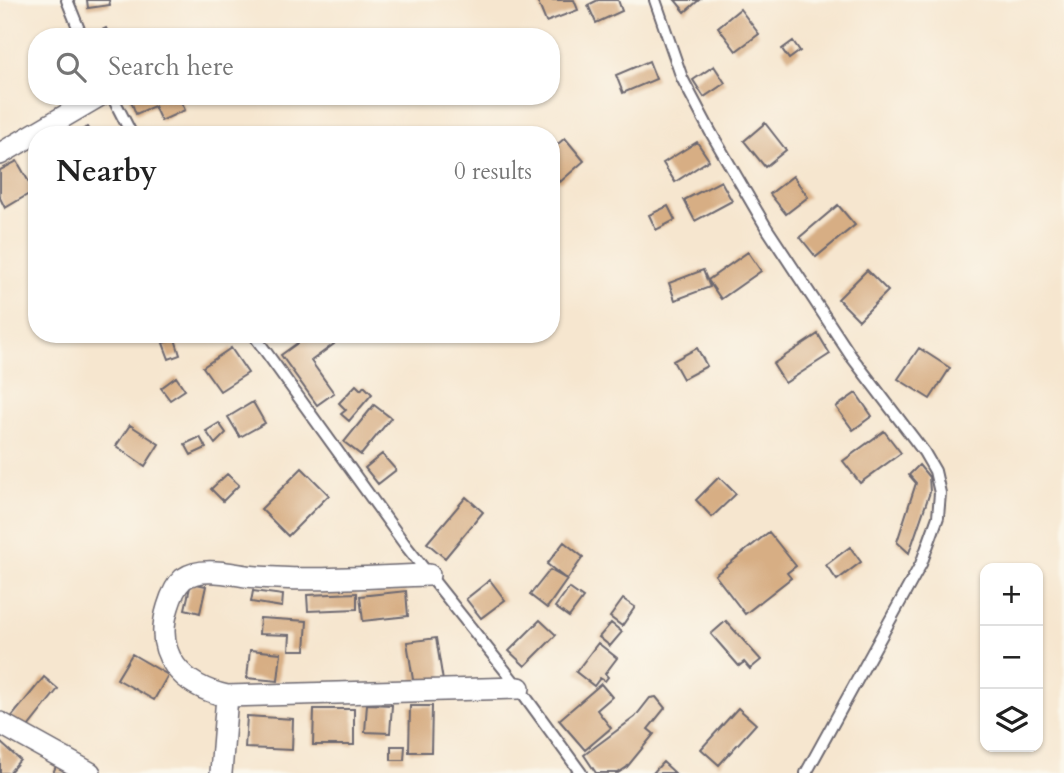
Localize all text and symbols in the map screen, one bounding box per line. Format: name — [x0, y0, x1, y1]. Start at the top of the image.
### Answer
search box — [28, 28, 560, 105]
icon: search — [52, 48, 90, 86]
text: Search here — [108, 49, 234, 84]
text: Nearby — [56, 151, 157, 192]
text: 0 results — [454, 156, 532, 187]
map controls — [980, 563, 1043, 752]
button: + — [980, 563, 1043, 626]
button: − — [980, 626, 1043, 689]
button: layers — [980, 689, 1043, 752]

